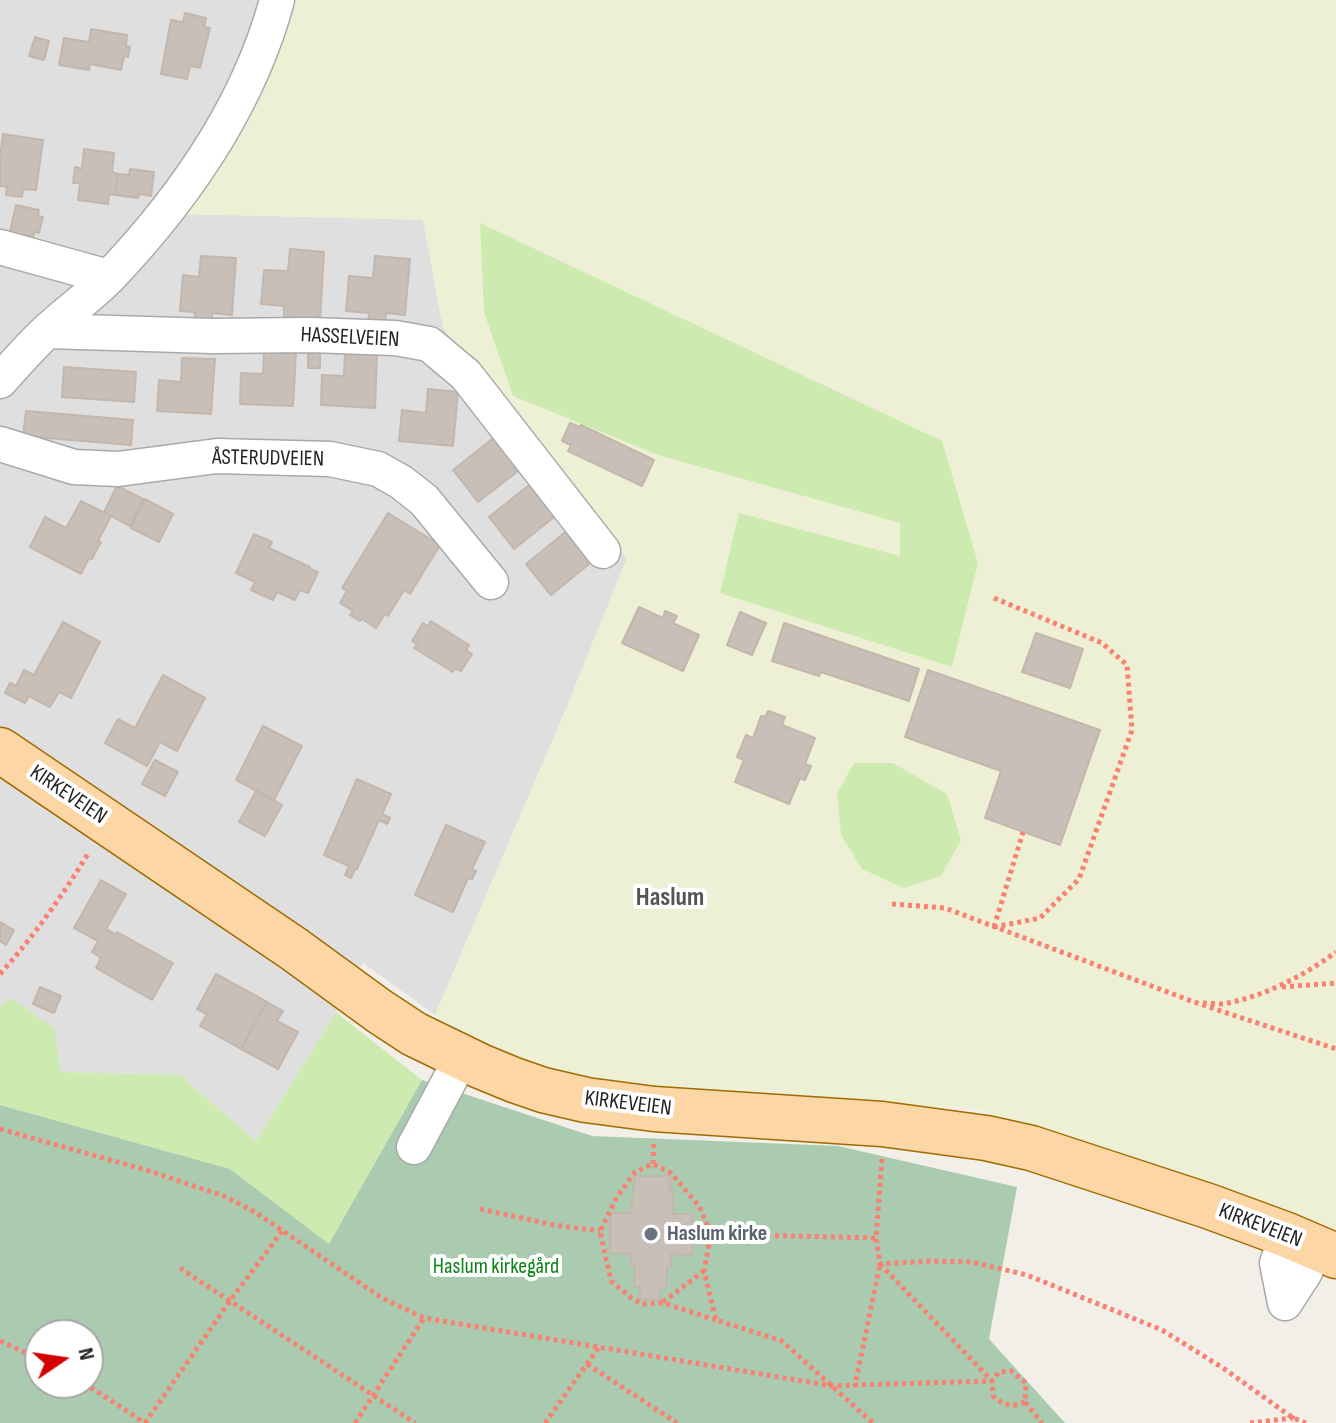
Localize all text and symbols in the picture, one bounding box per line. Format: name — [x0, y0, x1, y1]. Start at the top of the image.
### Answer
street label: HASSELVEIEN — [300, 322, 400, 354]
street label: ÅSTERUDVEIEN — [212, 445, 324, 473]
street label: KIRKEVEIEN — [25, 760, 111, 830]
district label: Haslum — [636, 882, 704, 914]
street label: KIRKEVEIEN — [583, 1086, 673, 1122]
street label: KIRKEVEIEN — [1215, 1198, 1305, 1254]
place label: Haslum kirke — [667, 1221, 767, 1247]
marker: Haslum kirke — [642, 1225, 660, 1243]
park label: Haslum kirkegård — [433, 1254, 559, 1280]
north arrow — [24, 1319, 104, 1399]
text: N — [71, 1345, 100, 1363]

